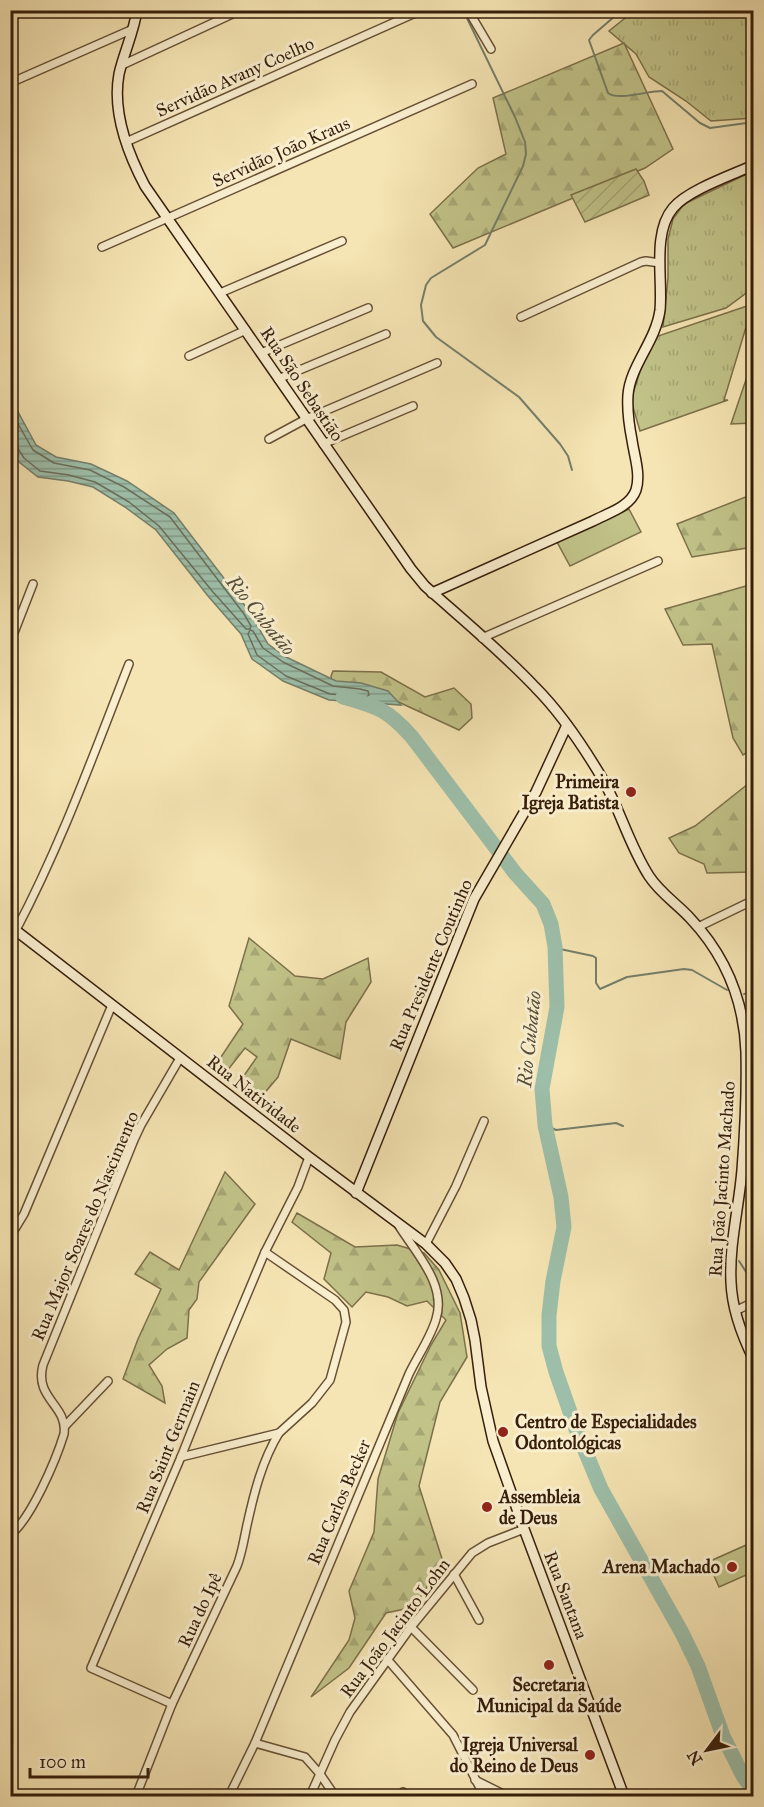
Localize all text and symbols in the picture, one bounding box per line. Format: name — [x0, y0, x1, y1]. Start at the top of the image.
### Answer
street label: Servidão Avany Coelho — [153, 32, 317, 122]
street label: Servidão João Kraus — [209, 112, 354, 193]
street label: Rua São Sebastião — [256, 323, 348, 445]
water label: Rio Cubatão — [221, 569, 301, 660]
place label: Primeira Igreja Batista — [522, 771, 619, 815]
marker: Primeira Igreja Batista — [624, 785, 638, 799]
street label: Rua Presidente Coutinho — [385, 876, 477, 1054]
water label: Rio Cubatão — [512, 989, 546, 1089]
street label: Rua Natividade — [202, 1050, 306, 1138]
street label: Rua João Jacinto Machado — [704, 1080, 741, 1278]
street label: Rua Major Soares do Nascimento — [27, 1108, 143, 1344]
street label: Rua Saint Germain — [131, 1377, 205, 1517]
place label: Centro de Especialidades Odontológicas — [515, 1411, 697, 1455]
marker: Centro de Especialidades Odontológicas — [496, 1425, 510, 1439]
street label: Rua Carlos Becker — [303, 1436, 375, 1568]
place label: Assembleia de Deus — [498, 1486, 581, 1529]
marker: Assembleia de Deus — [480, 1500, 494, 1514]
street label: Rua Santana — [539, 1548, 593, 1642]
street label: Rua João Jacinto Lohn — [335, 1554, 455, 1703]
place label: Arena Machado — [602, 1556, 720, 1578]
marker: Arena Machado — [725, 1560, 739, 1574]
street label: Rua do Ipê — [173, 1569, 227, 1651]
marker: Secretaria Municipal da Saúde — [542, 1658, 556, 1672]
place label: Secretaria Municipal da Saúde — [476, 1674, 622, 1718]
north arrow — [677, 1720, 737, 1780]
place label: Igreja Universal do Reino de Deus — [450, 1734, 579, 1777]
scale bar — [30, 1741, 148, 1779]
text: N — [683, 1747, 706, 1768]
marker: Igreja Universal do Reino de Deus — [583, 1748, 597, 1762]
text: 100 m — [39, 1751, 86, 1773]

